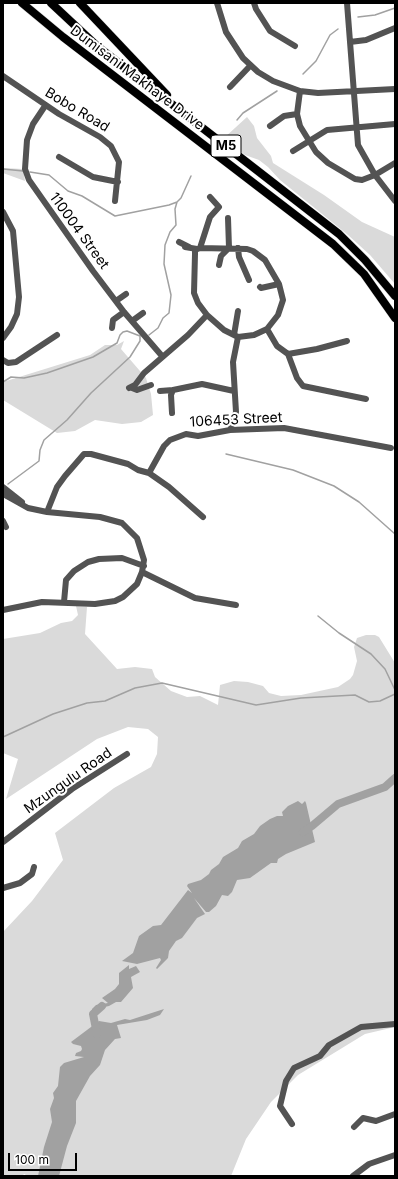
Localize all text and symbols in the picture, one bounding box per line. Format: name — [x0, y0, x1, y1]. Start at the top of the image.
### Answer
street label: Dumisani Makhaye Drive — [67, 22, 207, 134]
street label: Bobo Road — [42, 84, 112, 136]
road number: M5 — [211, 135, 241, 157]
street label: 110004 Street — [46, 190, 112, 272]
street label: 106453 Street — [189, 409, 283, 431]
street label: Mzungulu Road — [21, 745, 115, 817]
scale bar — [10, 1145, 79, 1171]
text: 100 m — [15, 1152, 49, 1167]

